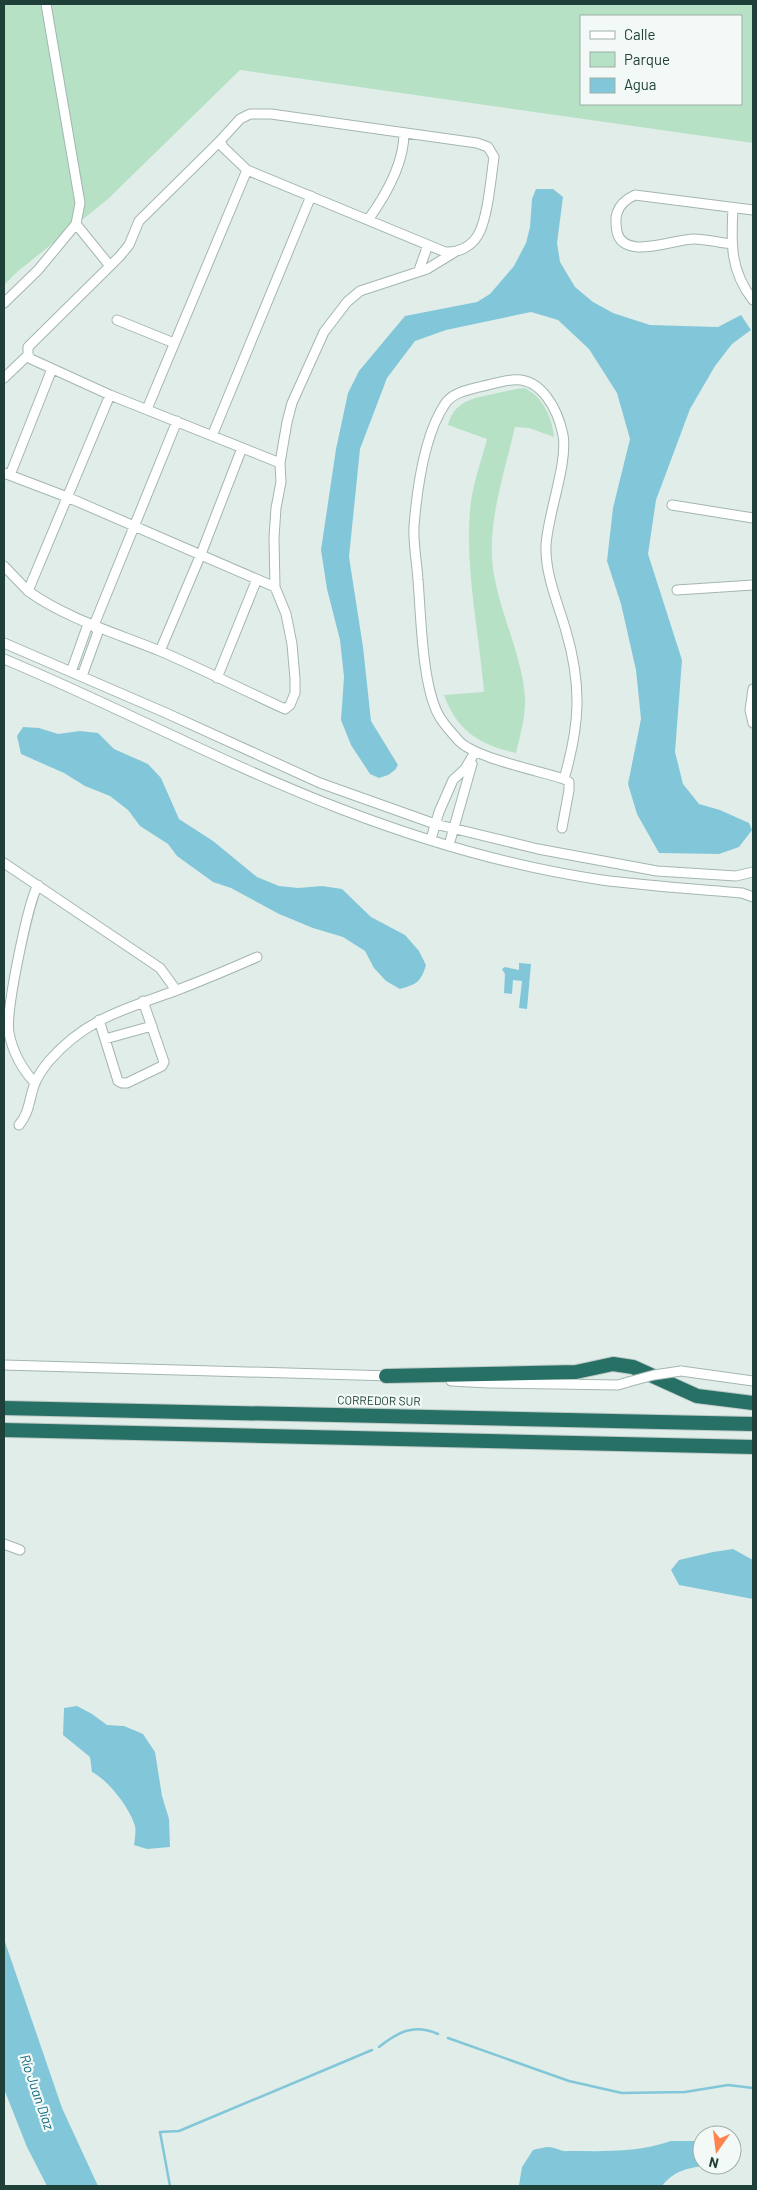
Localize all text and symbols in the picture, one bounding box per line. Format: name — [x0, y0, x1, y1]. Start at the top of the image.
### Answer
legend — [580, 15, 742, 105]
text: Calle — [624, 25, 656, 43]
text: Parque — [624, 50, 670, 68]
text: Agua — [624, 75, 657, 93]
street label: CORREDOR SUR — [337, 1392, 421, 1408]
water label: Río Juan Díaz — [17, 2052, 59, 2133]
north arrow — [692, 2125, 742, 2175]
text: N — [707, 2154, 720, 2172]

